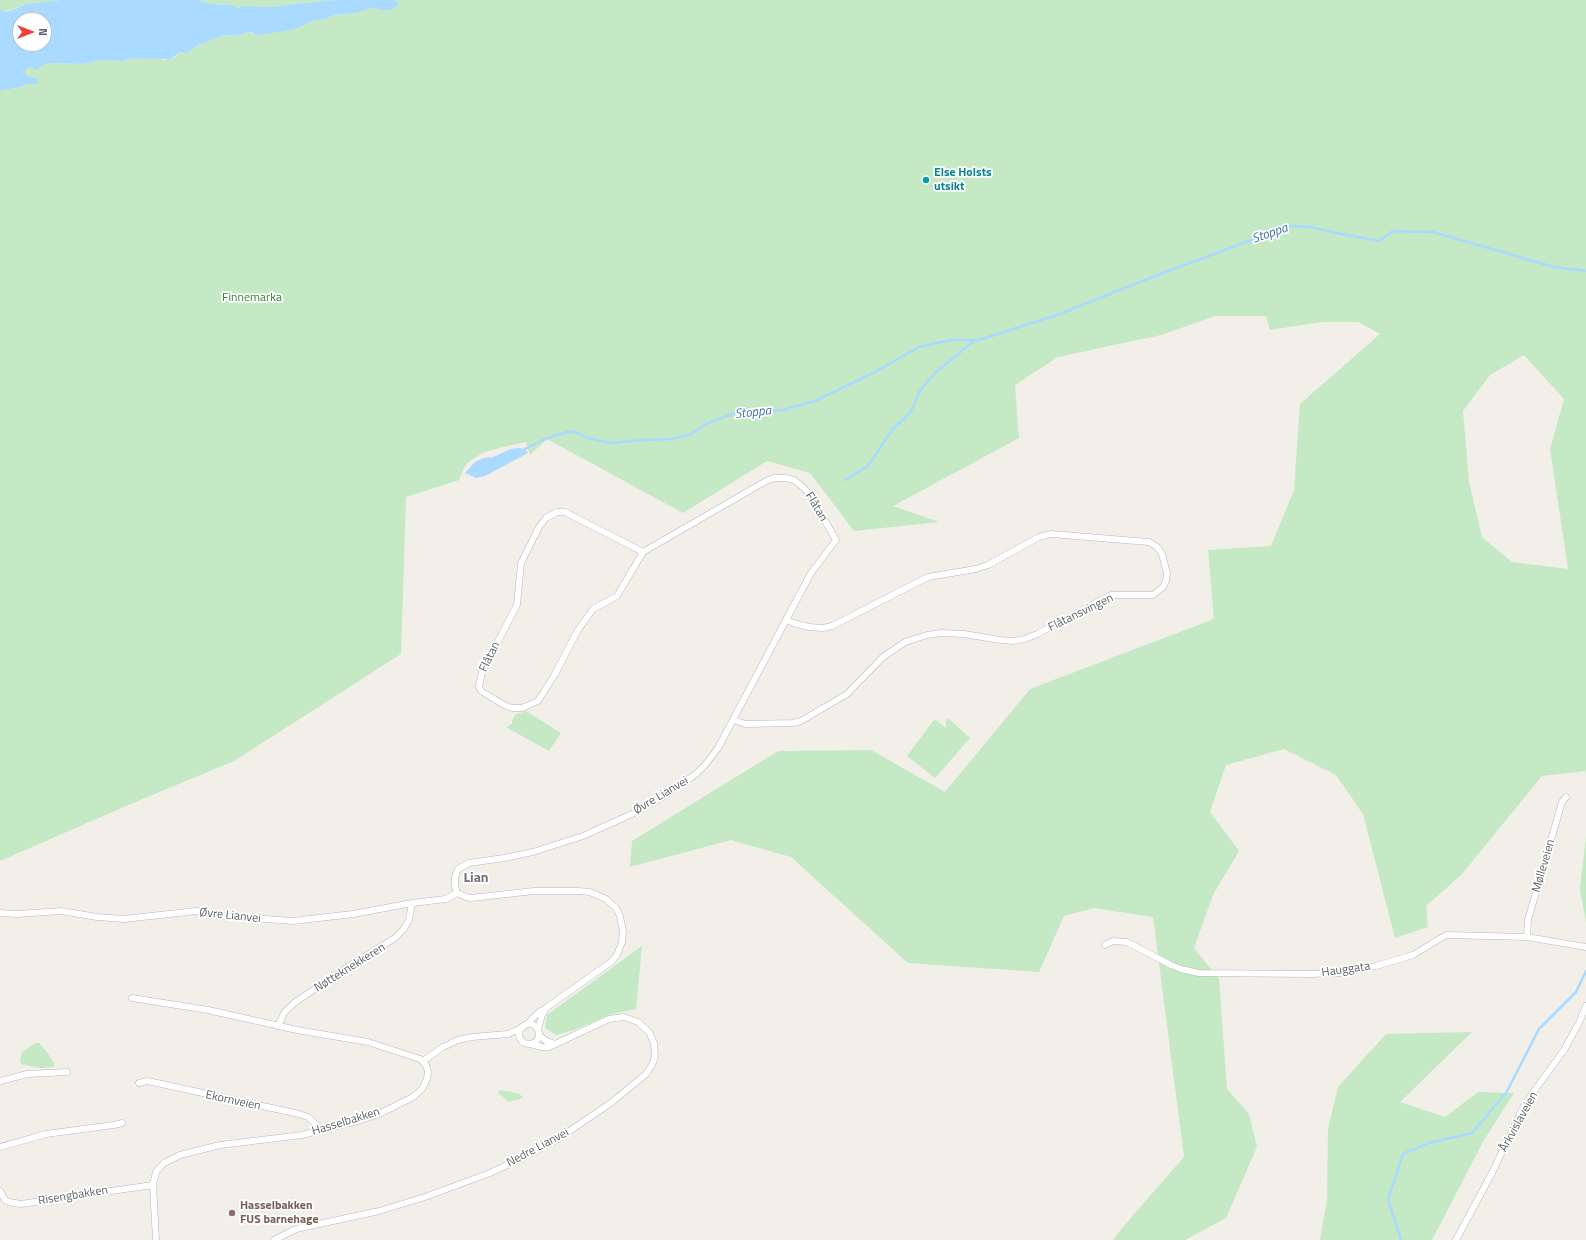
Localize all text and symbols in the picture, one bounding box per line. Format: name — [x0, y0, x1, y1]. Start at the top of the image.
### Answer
north arrow — [12, 12, 52, 52]
text: N — [35, 28, 51, 36]
place label: Else Holsts utsikt — [934, 166, 992, 194]
marker: Else Holsts utsikt — [921, 175, 931, 185]
water label: Stoppa — [1250, 221, 1290, 247]
park label: Finnemarka — [222, 291, 282, 305]
water label: Stoppa — [734, 403, 772, 423]
street label: Flåtan — [802, 490, 830, 524]
street label: Flåtansvingen — [1046, 591, 1116, 635]
street label: Flåtan — [477, 640, 503, 674]
street label: Øvre Lianvei — [631, 774, 691, 818]
street label: Mølleveien — [1530, 838, 1558, 894]
district label: Lian — [463, 871, 489, 887]
street label: Øvre Lianvei — [199, 906, 261, 926]
street label: Nøtteknekkeren — [312, 940, 388, 996]
street label: Hauggata — [1321, 959, 1371, 981]
street label: Ekornveien — [204, 1088, 262, 1114]
street label: Årkvislaveien — [1497, 1089, 1541, 1155]
street label: Hasselbakken — [310, 1105, 382, 1139]
street label: Nedre Lianvei — [504, 1126, 572, 1170]
street label: Risengbakken — [37, 1183, 109, 1209]
place label: Hasselbakken FUS barnehage — [240, 1199, 319, 1227]
marker: Hasselbakken FUS barnehage — [227, 1208, 237, 1218]

